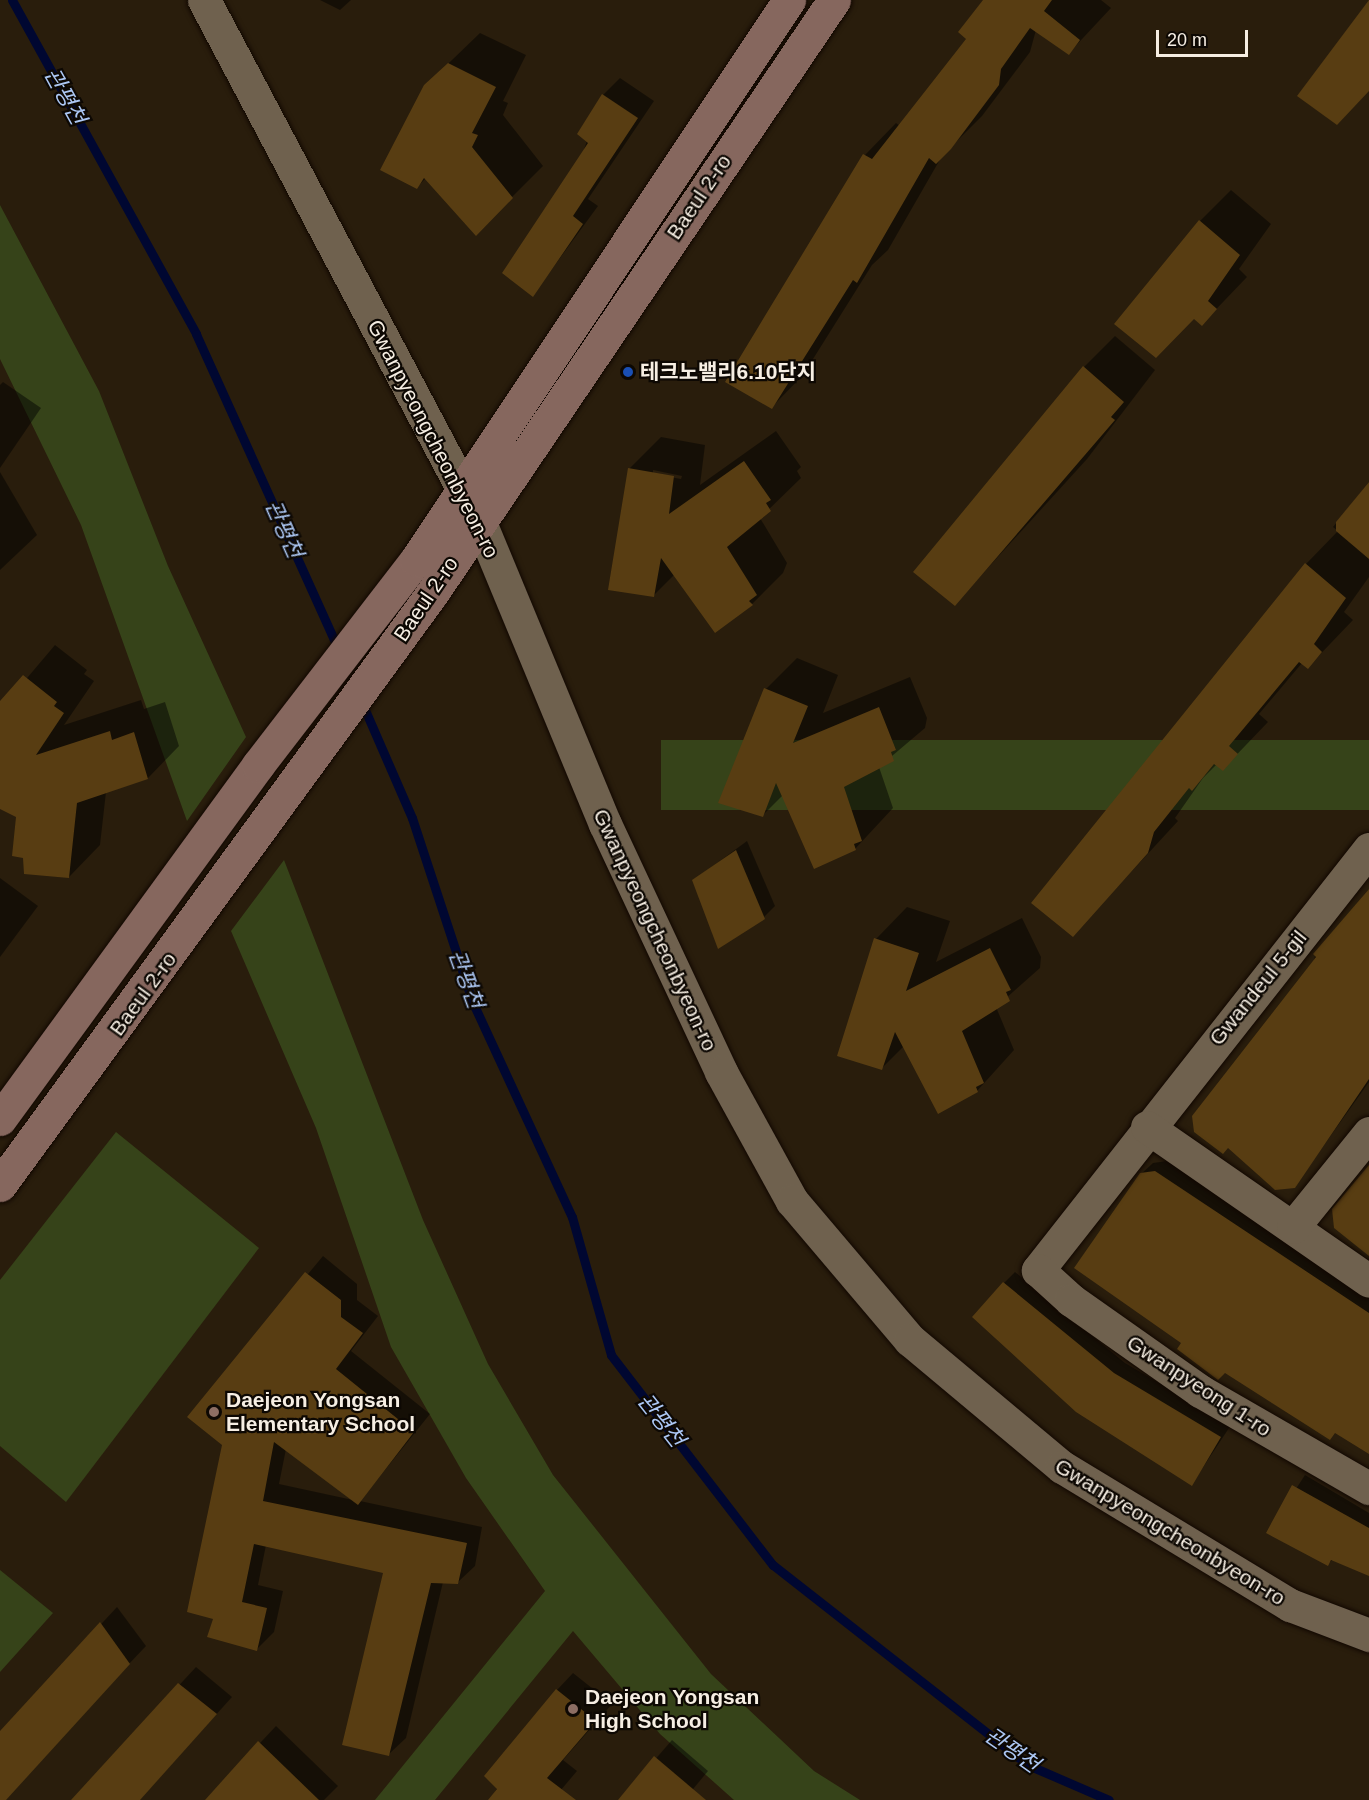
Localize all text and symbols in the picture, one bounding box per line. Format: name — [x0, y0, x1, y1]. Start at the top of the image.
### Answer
scale bar — [1159, 18, 1250, 56]
text: 20 m — [1167, 30, 1207, 50]
water label: 관평천 — [39, 63, 91, 129]
street label: Baeul 2-ro — [661, 150, 737, 244]
street label: Gwanpyeongcheonbyeon-ro — [362, 316, 504, 562]
place label: 테크노밸리6.10단지 — [640, 359, 816, 385]
marker: 테크노밸리6.10단지 — [621, 365, 635, 379]
water label: 관평천 — [260, 496, 308, 562]
street label: Baeul 2-ro — [388, 552, 464, 646]
street label: Gwanpyeongcheonbyeon-ro — [588, 805, 722, 1055]
street label: Gwandeul 5-gil — [1204, 926, 1312, 1050]
water label: 관평천 — [443, 946, 489, 1012]
street label: Baeul 2-ro — [104, 947, 182, 1041]
street label: Gwanpyeong 1-ro — [1122, 1330, 1276, 1442]
place label: Daejeon Yongsan Elementary School — [226, 1387, 415, 1437]
water label: 관평천 — [632, 1388, 690, 1452]
marker: Daejeon Yongsan Elementary School — [207, 1405, 221, 1419]
street label: Gwanpyeongcheonbyeon-ro — [1050, 1453, 1290, 1611]
place label: Daejeon Yongsan High School — [585, 1684, 760, 1734]
marker: Daejeon Yongsan High School — [566, 1702, 580, 1716]
water label: 관평천 — [980, 1722, 1044, 1778]

